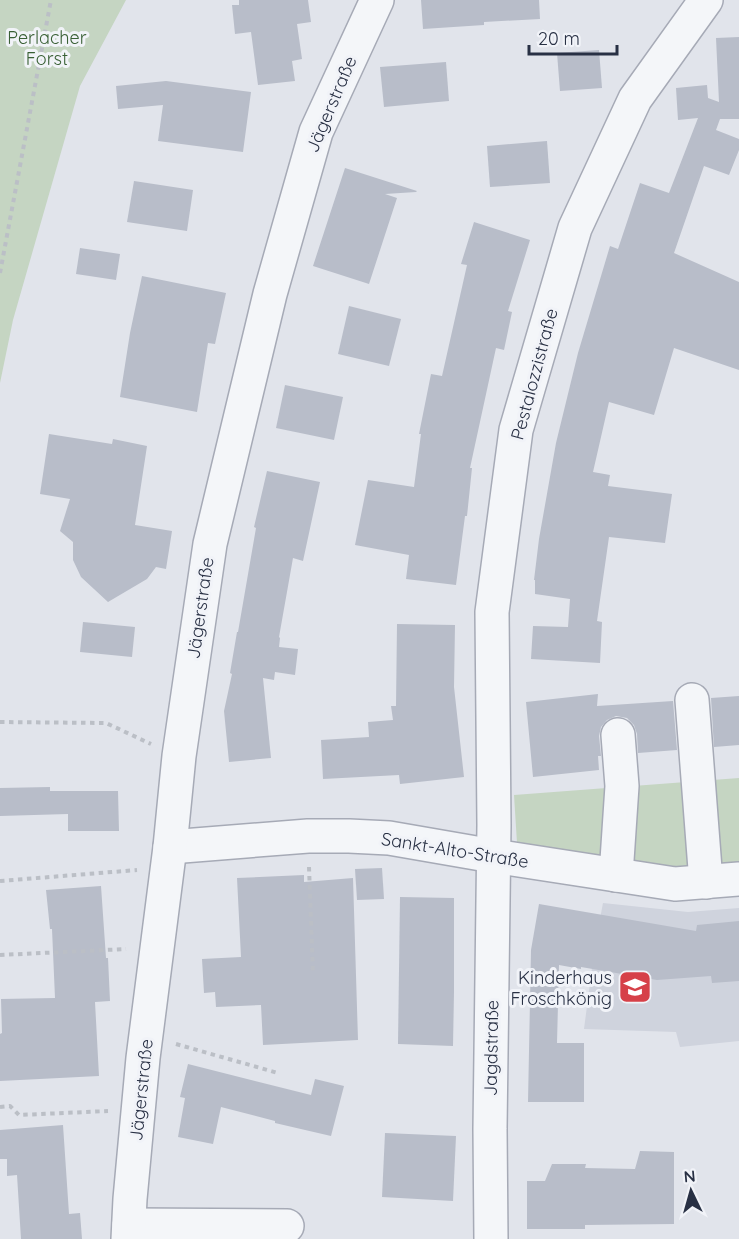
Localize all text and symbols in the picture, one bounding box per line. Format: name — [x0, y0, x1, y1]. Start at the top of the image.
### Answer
scale bar — [529, 18, 618, 56]
park label: Perlacher Forst — [7, 26, 87, 70]
text: 20 m — [538, 27, 580, 50]
street label: Jägerstraße — [300, 52, 362, 156]
street label: Pestalozzistraße — [505, 306, 563, 442]
street label: Jägerstraße — [181, 556, 219, 660]
street label: Sankt-Alto-Straße — [380, 827, 530, 873]
place label: Kinderhaus Froschkönig — [511, 966, 612, 1010]
school or university icon: Kinderhaus Froschkönig — [617, 969, 653, 1005]
street label: Jagdstraße — [479, 1000, 503, 1096]
street label: Jägerstraße — [124, 1038, 158, 1142]
north arrow — [661, 1161, 721, 1221]
text: N — [683, 1166, 696, 1187]

